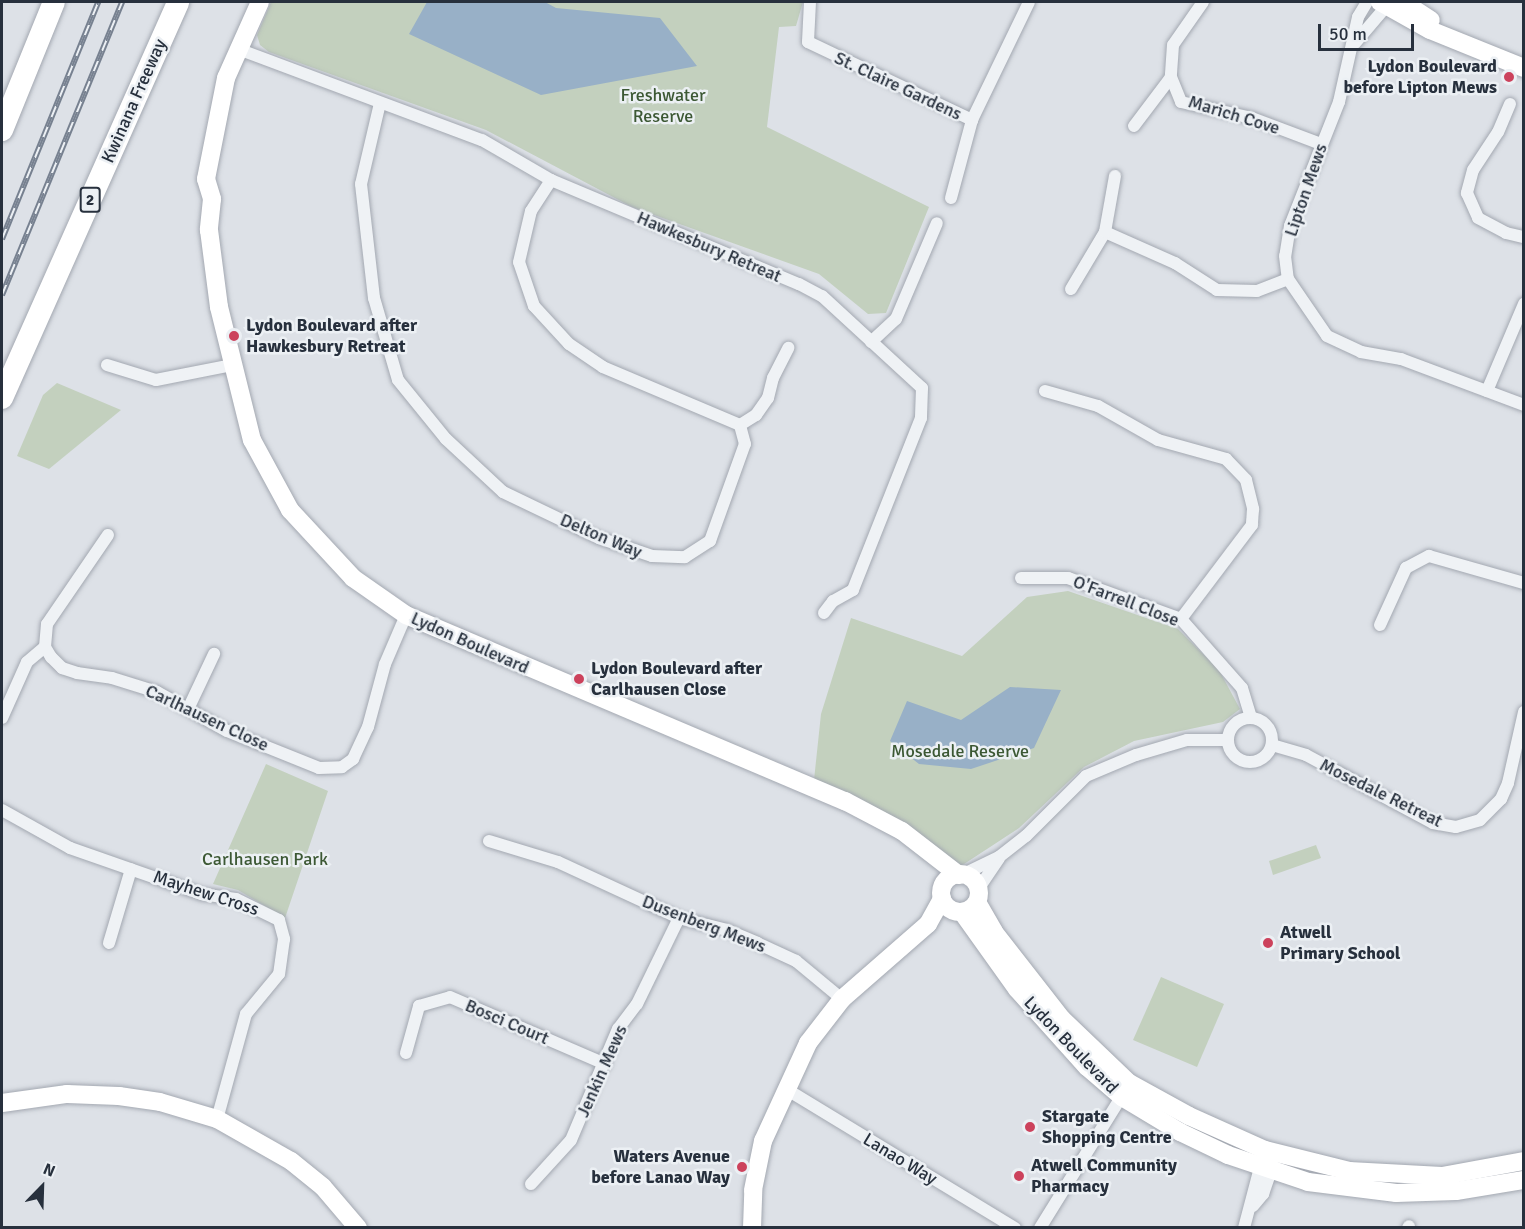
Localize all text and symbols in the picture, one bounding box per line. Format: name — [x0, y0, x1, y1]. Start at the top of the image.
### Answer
scale bar — [1321, 12, 1417, 50]
text: 50 m — [1329, 23, 1367, 45]
street label: Kwinana Freeway — [97, 36, 171, 166]
street label: St. Claire Gardens — [831, 47, 965, 125]
place label: Lydon Boulevard before Lipton Mews — [1343, 56, 1497, 98]
marker: Lydon Boulevard before Lipton Mews — [1502, 70, 1516, 84]
park label: Freshwater Reserve — [620, 85, 706, 128]
street label: Marich Cove — [1186, 91, 1282, 139]
street label: Lipton Mews — [1280, 141, 1332, 239]
road number: 2 — [80, 187, 100, 213]
street label: Hawkesbury Retreat — [634, 207, 784, 287]
place label: Lydon Boulevard after Hawkesbury Retreat — [246, 315, 417, 358]
marker: Lydon Boulevard after Hawkesbury Retreat — [227, 329, 241, 343]
street label: Delton Way — [557, 509, 645, 563]
street label: O'Farrell Close — [1070, 571, 1182, 631]
street label: Lydon Boulevard — [408, 607, 532, 679]
place label: Lydon Boulevard after Carlhausen Close — [591, 658, 762, 700]
marker: Lydon Boulevard after Carlhausen Close — [572, 672, 586, 686]
street label: Carlhausen Close — [142, 680, 272, 756]
park label: Mosedale Reserve — [891, 740, 1029, 762]
street label: Mosedale Retreat — [1316, 754, 1446, 832]
park label: Carlhausen Park — [202, 848, 328, 870]
street label: Mayhew Cross — [151, 866, 261, 920]
street label: Dusenberg Mews — [639, 890, 769, 958]
place label: Atwell Primary School — [1280, 922, 1400, 964]
marker: Atwell Primary School — [1261, 936, 1275, 950]
street label: Lydon Boulevard — [1019, 992, 1123, 1098]
street label: Bosci Court — [462, 995, 552, 1049]
street label: Jenkin Mews — [572, 1022, 632, 1120]
place label: Stargate Shopping Centre — [1042, 1106, 1172, 1148]
marker: Stargate Shopping Centre — [1023, 1120, 1037, 1134]
street label: Lanao Way — [859, 1128, 941, 1190]
place label: Waters Avenue before Lanao Way — [591, 1146, 730, 1188]
place label: Atwell Community Pharmacy — [1031, 1155, 1177, 1198]
north arrow — [12, 1157, 72, 1217]
text: N — [40, 1159, 58, 1182]
marker: Waters Avenue before Lanao Way — [735, 1160, 749, 1174]
marker: Atwell Community Pharmacy — [1012, 1169, 1026, 1183]

